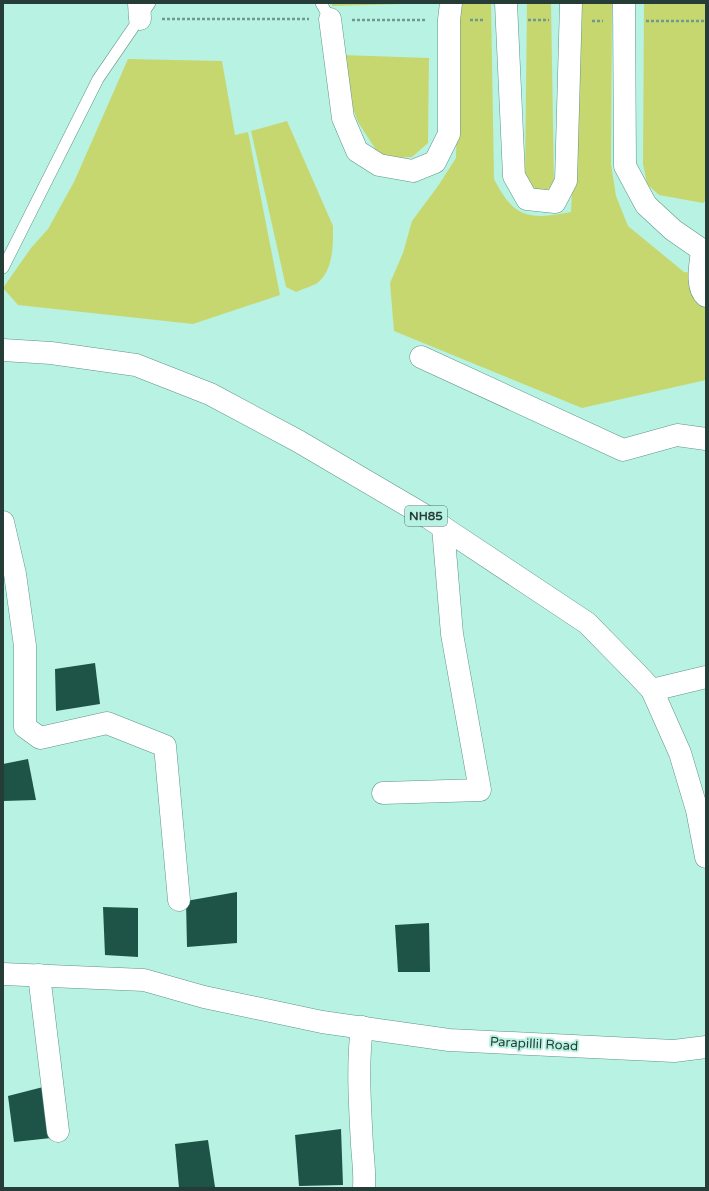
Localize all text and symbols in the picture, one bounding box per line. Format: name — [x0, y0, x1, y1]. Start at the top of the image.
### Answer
road number: NH85 — [405, 506, 447, 526]
street label: Parapillil Road — [489, 1034, 579, 1054]

